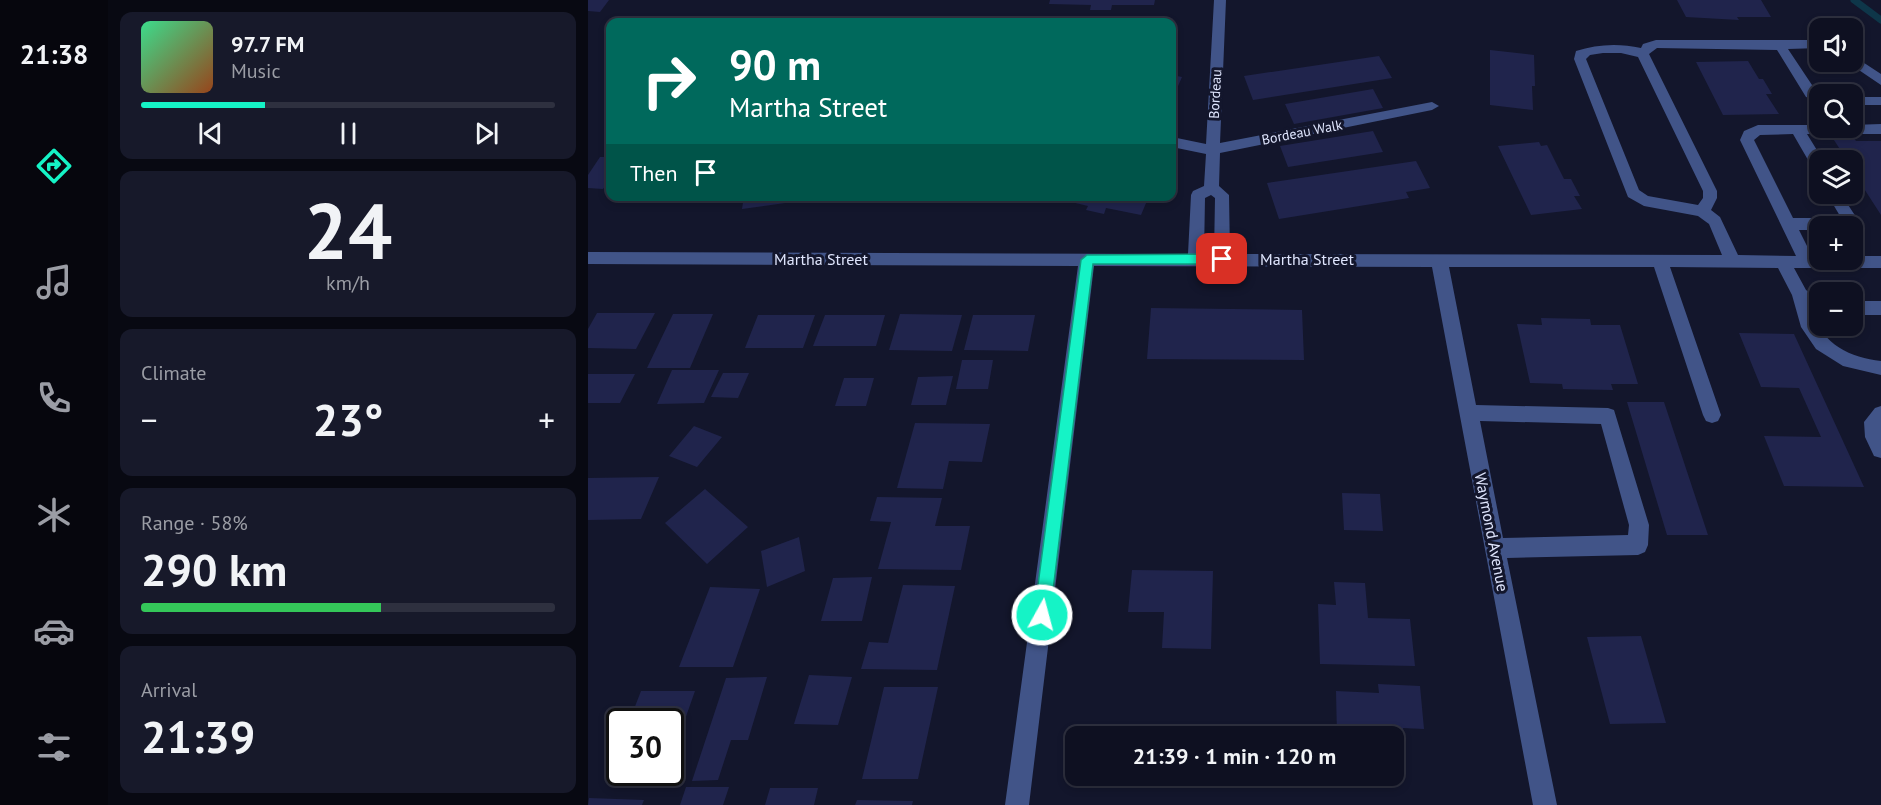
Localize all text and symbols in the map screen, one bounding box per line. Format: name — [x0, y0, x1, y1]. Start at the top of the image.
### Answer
map controls — [1809, 18, 1863, 336]
button: sound — [1809, 18, 1863, 72]
text: 97.7 FM — [231, 30, 304, 58]
text: 21:38 — [20, 37, 88, 71]
text: 90 m — [729, 37, 821, 92]
icon: right — [630, 42, 708, 120]
text: Music — [231, 58, 280, 84]
street label: Bordeau — [1205, 69, 1225, 119]
button: search — [1809, 84, 1863, 138]
text: Martha Street — [729, 90, 887, 124]
street label: Bordeau Walk — [1260, 115, 1344, 149]
icon: previous — [194, 117, 227, 150]
icon: pause — [332, 117, 365, 150]
icon: next — [470, 117, 503, 150]
icon: directions — [33, 145, 75, 187]
button: layers — [1809, 150, 1863, 204]
icon: arrive — [689, 156, 722, 189]
text: Then — [630, 159, 677, 187]
text: 24 — [304, 180, 392, 281]
button: + — [1809, 216, 1863, 270]
pin — [1196, 233, 1247, 284]
icon: arrive — [1205, 242, 1238, 275]
street label: Martha Street — [774, 249, 868, 269]
street label: Martha Street — [1260, 249, 1354, 269]
icon: music — [33, 261, 75, 303]
text: km/h — [326, 270, 370, 296]
button: − — [1809, 282, 1863, 336]
text: Climate — [141, 360, 207, 386]
icon: phone — [33, 377, 75, 419]
text: 23° — [313, 390, 383, 448]
text: − — [141, 398, 158, 441]
text: + — [538, 398, 555, 441]
street label: Waymond Avenue — [1471, 471, 1513, 593]
icon: climate — [33, 494, 75, 536]
text: Range · 58% — [141, 510, 248, 536]
text: 290 km — [141, 540, 287, 598]
position arrow — [1010, 583, 1074, 647]
icon: car — [33, 610, 75, 652]
text: Arrival — [141, 677, 197, 703]
text: 21:39 — [141, 707, 255, 765]
speed limit sign: 30 — [606, 708, 684, 786]
icon: filters — [33, 726, 75, 768]
text: 21:39 · 1 min · 120 m — [1133, 742, 1336, 770]

